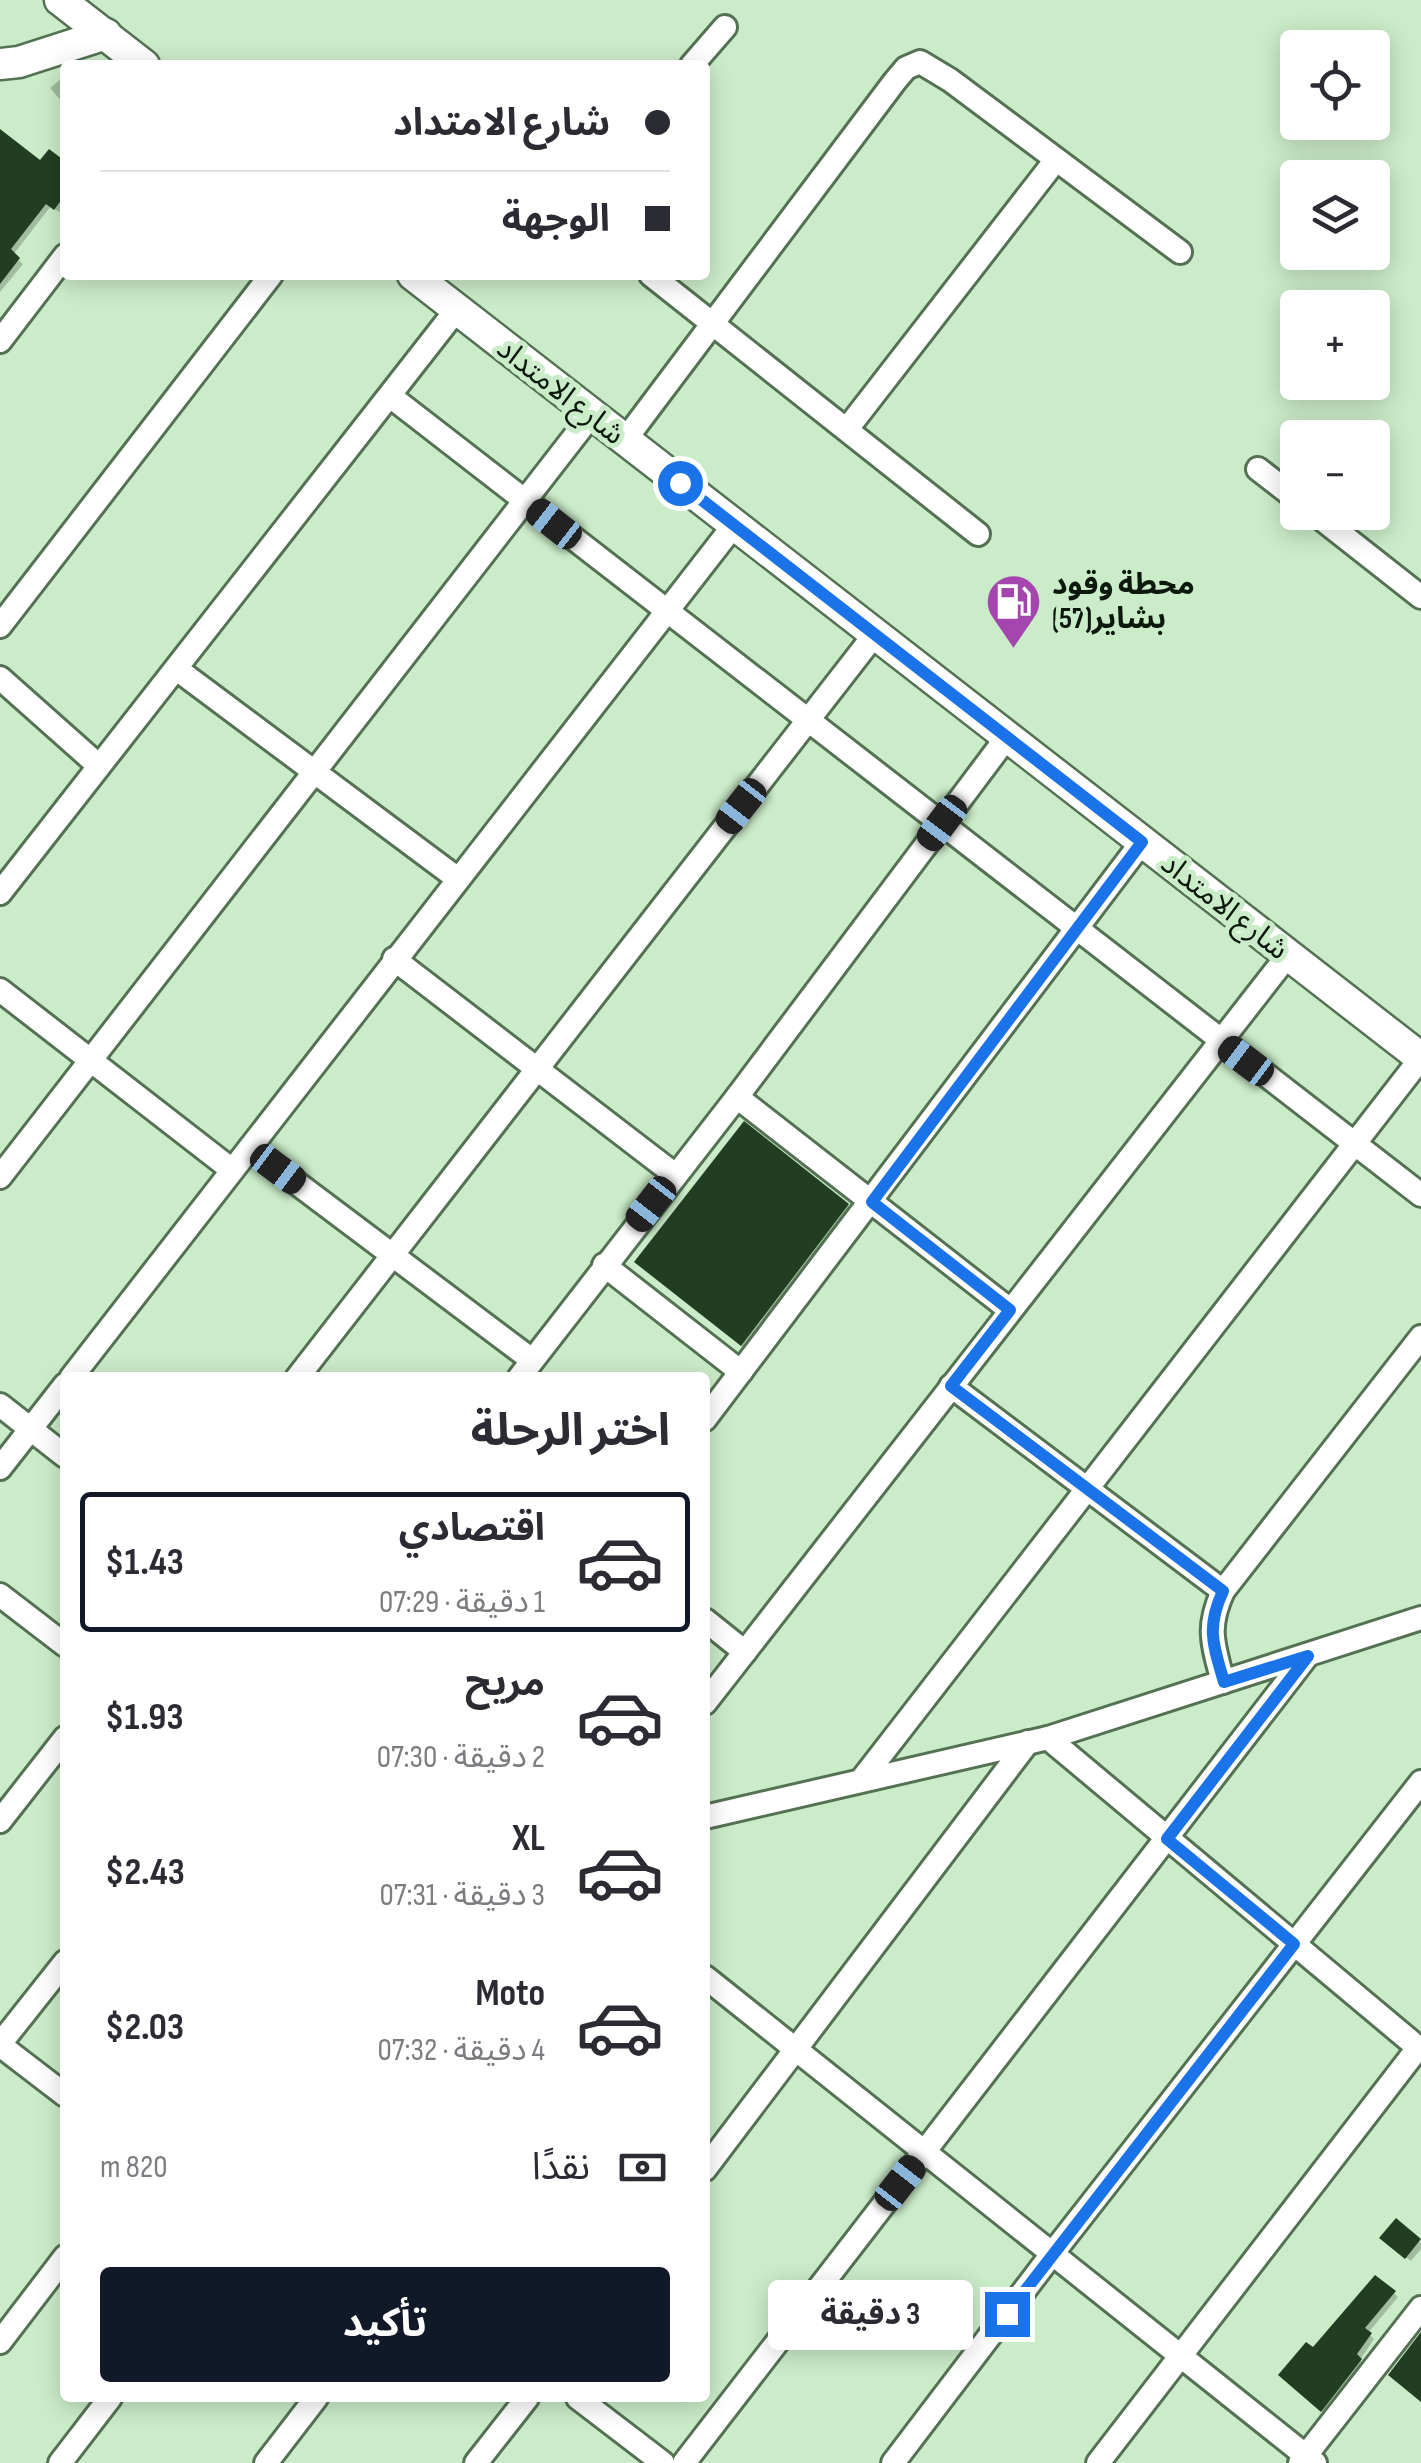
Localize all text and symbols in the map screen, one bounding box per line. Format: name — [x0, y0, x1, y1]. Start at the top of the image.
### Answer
map controls — [1280, 30, 1390, 530]
button: locate — [1280, 30, 1390, 140]
text: شارع الامتداد — [393, 101, 610, 146]
button: layers — [1280, 160, 1390, 270]
text: الوجهة — [502, 197, 610, 242]
button: + — [1280, 290, 1390, 400]
street label: شارع الامتداد — [487, 331, 631, 455]
button: − — [1280, 420, 1390, 530]
route start — [658, 461, 703, 506]
car — [521, 494, 587, 554]
place label: محطة وقود بشاير(57) — [1052, 567, 1195, 637]
fuel station icon: محطة وقود بشاير(57) — [983, 571, 1043, 650]
car — [711, 773, 771, 839]
car — [912, 790, 972, 856]
street label: شارع الامتداد — [1151, 846, 1295, 970]
car — [1213, 1031, 1279, 1091]
car — [245, 1139, 311, 1199]
car — [621, 1171, 681, 1237]
text: اختر الرحلة — [471, 1404, 670, 1459]
text: اقتصادي — [399, 1506, 545, 1551]
icon: car — [575, 1517, 665, 1607]
text: $1.43 — [105, 1540, 184, 1585]
text: 1 دقيقة · 07:29 — [379, 1583, 545, 1622]
text: مريح — [465, 1661, 545, 1706]
icon: car — [575, 1672, 665, 1762]
text: $1.93 — [105, 1695, 183, 1740]
text: 2 دقيقة · 07:30 — [377, 1738, 545, 1777]
text: XL — [512, 1816, 545, 1861]
icon: car — [575, 1827, 665, 1917]
text: $2.43 — [105, 1850, 185, 1895]
text: 3 دقيقة · 07:31 — [380, 1876, 545, 1915]
text: Moto — [475, 1971, 545, 2016]
icon: car — [575, 1982, 665, 2072]
text: $2.03 — [105, 2005, 184, 2050]
text: 4 دقيقة · 07:32 — [378, 2031, 545, 2070]
icon: cash — [615, 2140, 670, 2195]
text: نقدًا — [532, 2145, 590, 2190]
text: 820 m — [100, 2148, 168, 2187]
car — [870, 2150, 930, 2216]
button: تأكيد — [100, 2267, 670, 2382]
callout: 3 دقيقة — [767, 2279, 972, 2349]
route end — [985, 2292, 1030, 2337]
text: 3 دقيقة — [821, 2295, 920, 2334]

